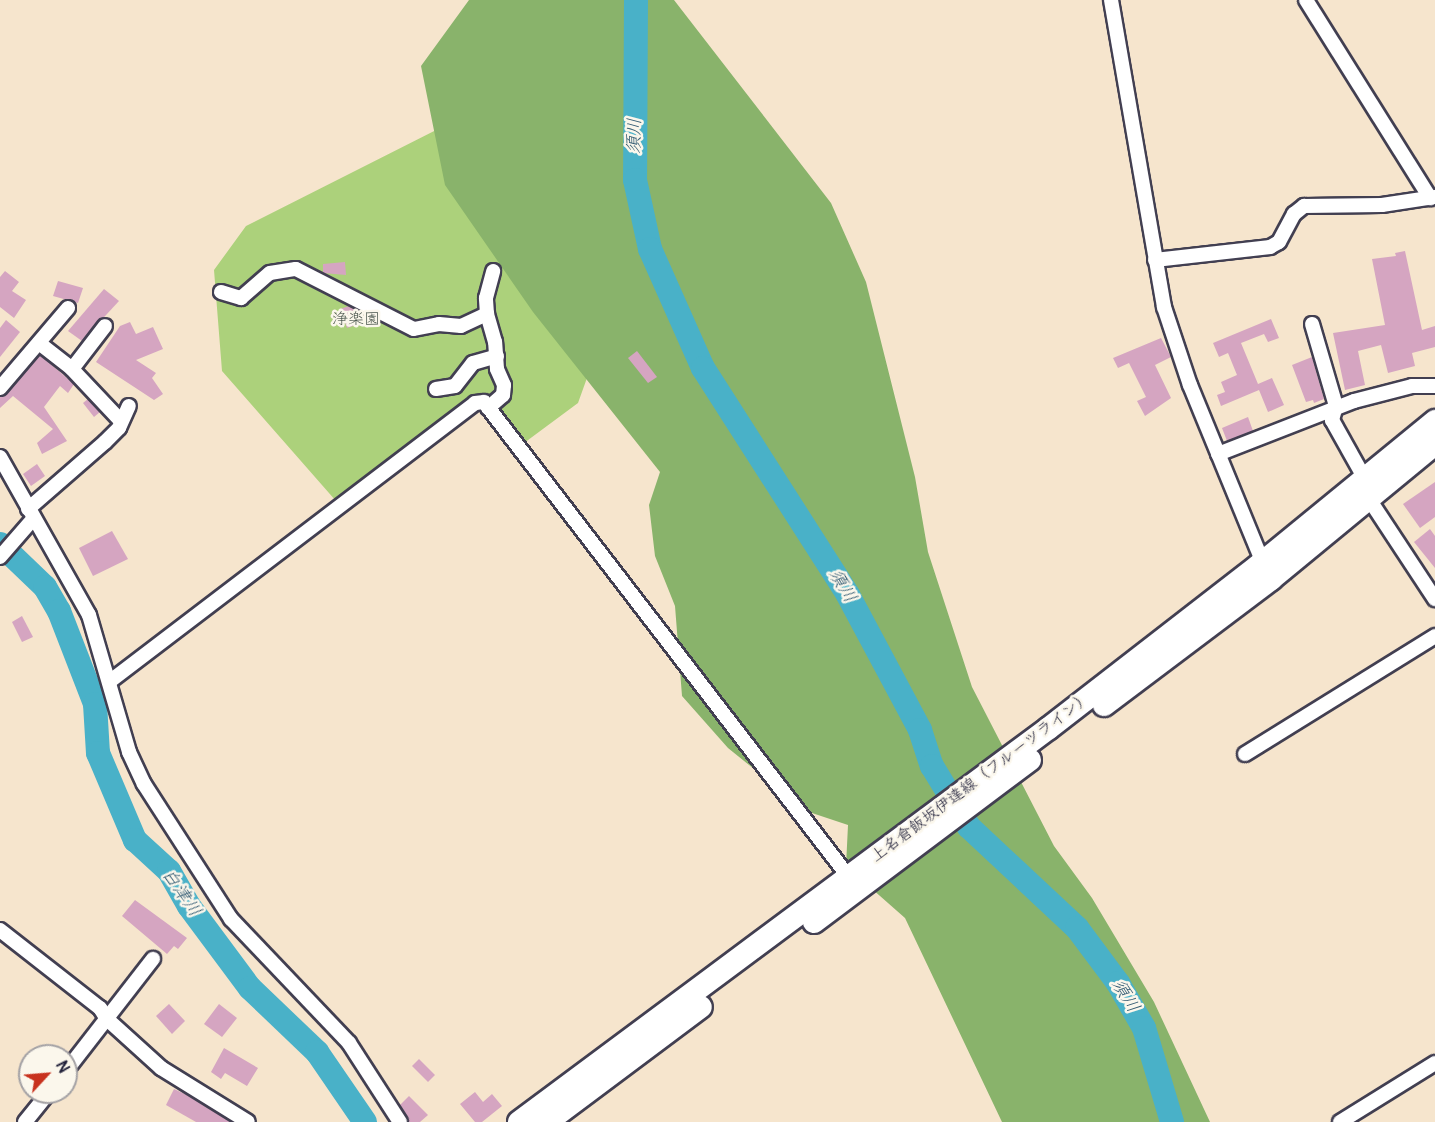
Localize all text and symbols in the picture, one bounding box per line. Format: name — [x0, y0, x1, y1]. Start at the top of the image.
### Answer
water label: 須川 — [624, 118, 646, 154]
park label: 浄楽園 — [332, 309, 380, 329]
water label: 須川 — [823, 565, 861, 607]
street label: 上名倉飯坂伊達線（フルーツライン） — [866, 687, 1096, 867]
water label: 白津川 — [157, 865, 205, 921]
water label: 須川 — [1106, 975, 1144, 1017]
north arrow — [18, 1044, 78, 1104]
text: N — [51, 1058, 74, 1076]

